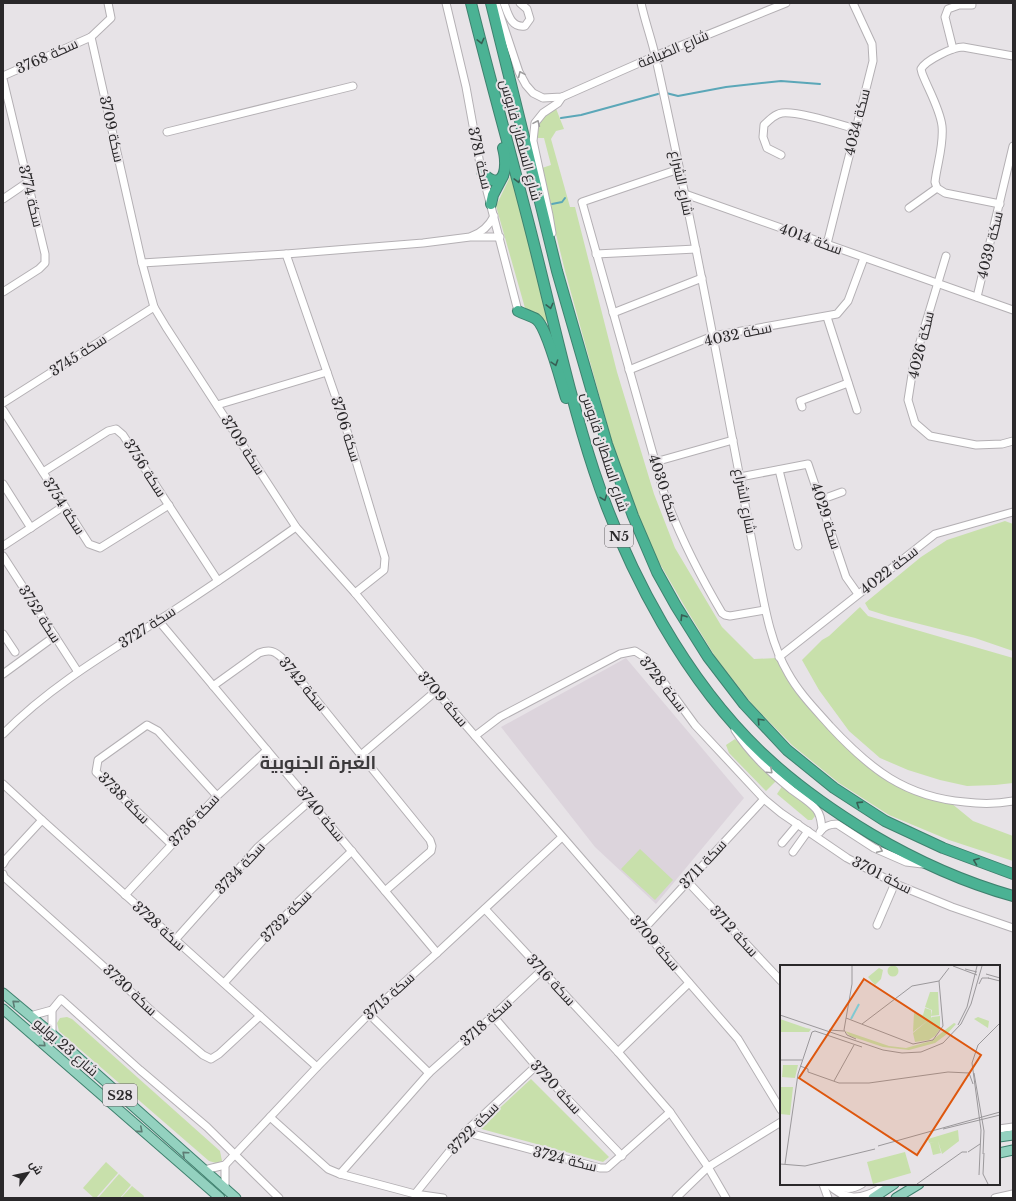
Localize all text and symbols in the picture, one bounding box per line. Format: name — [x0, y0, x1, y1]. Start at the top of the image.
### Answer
street label: شارع الضيافة — [635, 26, 711, 72]
street label: سكة 3768 — [13, 34, 81, 78]
one-way arrow — [476, 38, 484, 44]
one-way arrow — [518, 71, 526, 79]
street label: شارع السلطان قابوس — [496, 78, 546, 202]
street label: سكة 4034 — [840, 87, 874, 157]
street label: سكة 3709 — [96, 94, 128, 164]
one-way arrow — [533, 120, 541, 127]
street label: سكة 3781 — [464, 125, 496, 191]
street label: شارع الشراع — [666, 149, 698, 217]
street label: سكة 3774 — [15, 163, 47, 229]
one-way arrow — [513, 177, 521, 183]
street label: سكة 4039 — [973, 209, 1007, 281]
street label: سكة 4014 — [777, 219, 845, 259]
one-way arrow — [545, 303, 553, 309]
street label: سكة 4026 — [904, 309, 938, 381]
street label: سكة 4032 — [703, 318, 773, 350]
street label: سكة 3745 — [46, 330, 110, 380]
one-way arrow — [550, 359, 558, 366]
street label: شارع السلطان قابوس — [577, 390, 633, 514]
street label: سكة 3706 — [327, 394, 365, 464]
street label: سكة 3709 — [217, 412, 269, 478]
street label: سكة 3756 — [120, 436, 170, 500]
street label: سكة 4030 — [645, 452, 683, 524]
street label: شارع الشراع — [730, 467, 760, 535]
street label: سكة 3754 — [39, 474, 89, 538]
street label: سكة 4029 — [807, 481, 845, 551]
one-way arrow — [600, 495, 608, 502]
road number: N5 — [605, 525, 633, 547]
street label: سكة 4022 — [857, 542, 921, 598]
street label: سكة 3752 — [15, 582, 65, 646]
street label: سكة 3727 — [115, 602, 179, 652]
one-way arrow — [680, 614, 688, 621]
street label: سكة 3742 — [275, 653, 331, 715]
street label: سكة 3728 — [636, 653, 690, 715]
street label: سكة 3709 — [414, 668, 472, 730]
one-way arrow — [757, 718, 765, 726]
district label: الغبرة الجنوبية — [260, 752, 376, 774]
one-way arrow — [766, 766, 773, 773]
street label: سكة 3738 — [94, 768, 154, 828]
street label: سكة 3740 — [293, 783, 349, 845]
street label: سكة 3736 — [165, 790, 223, 850]
one-way arrow — [857, 802, 864, 809]
street label: سكة 3711 — [676, 836, 730, 892]
street label: سكة 3734 — [211, 838, 269, 898]
one-way arrow — [875, 845, 883, 853]
street label: سكة 3701 — [849, 852, 915, 898]
one-way arrow — [973, 857, 980, 865]
street label: سكة 3732 — [257, 886, 315, 946]
street label: سكة 3728 — [129, 897, 189, 955]
street label: سكة 3712 — [706, 902, 762, 960]
street label: سكة 3709 — [626, 912, 684, 974]
street label: سكة 3716 — [523, 951, 579, 1009]
street label: سكة 3730 — [99, 961, 161, 1019]
inset map — [780, 965, 1000, 1185]
street label: سكة 3715 — [360, 968, 418, 1024]
street label: سكة 3718 — [456, 994, 516, 1050]
one-way arrow — [12, 1000, 19, 1007]
street label: شارع 23 يوليو — [30, 1014, 102, 1080]
one-way arrow — [38, 1039, 46, 1047]
street label: سكة 3720 — [527, 1056, 585, 1118]
road number: S28 — [103, 1084, 137, 1106]
street label: سكة 3722 — [444, 1098, 502, 1158]
one-way arrow — [136, 1125, 143, 1132]
street label: سكة 3724 — [531, 1142, 599, 1176]
one-way arrow — [183, 1151, 190, 1158]
north arrow — [8, 1153, 48, 1193]
text: ش — [27, 1158, 46, 1177]

